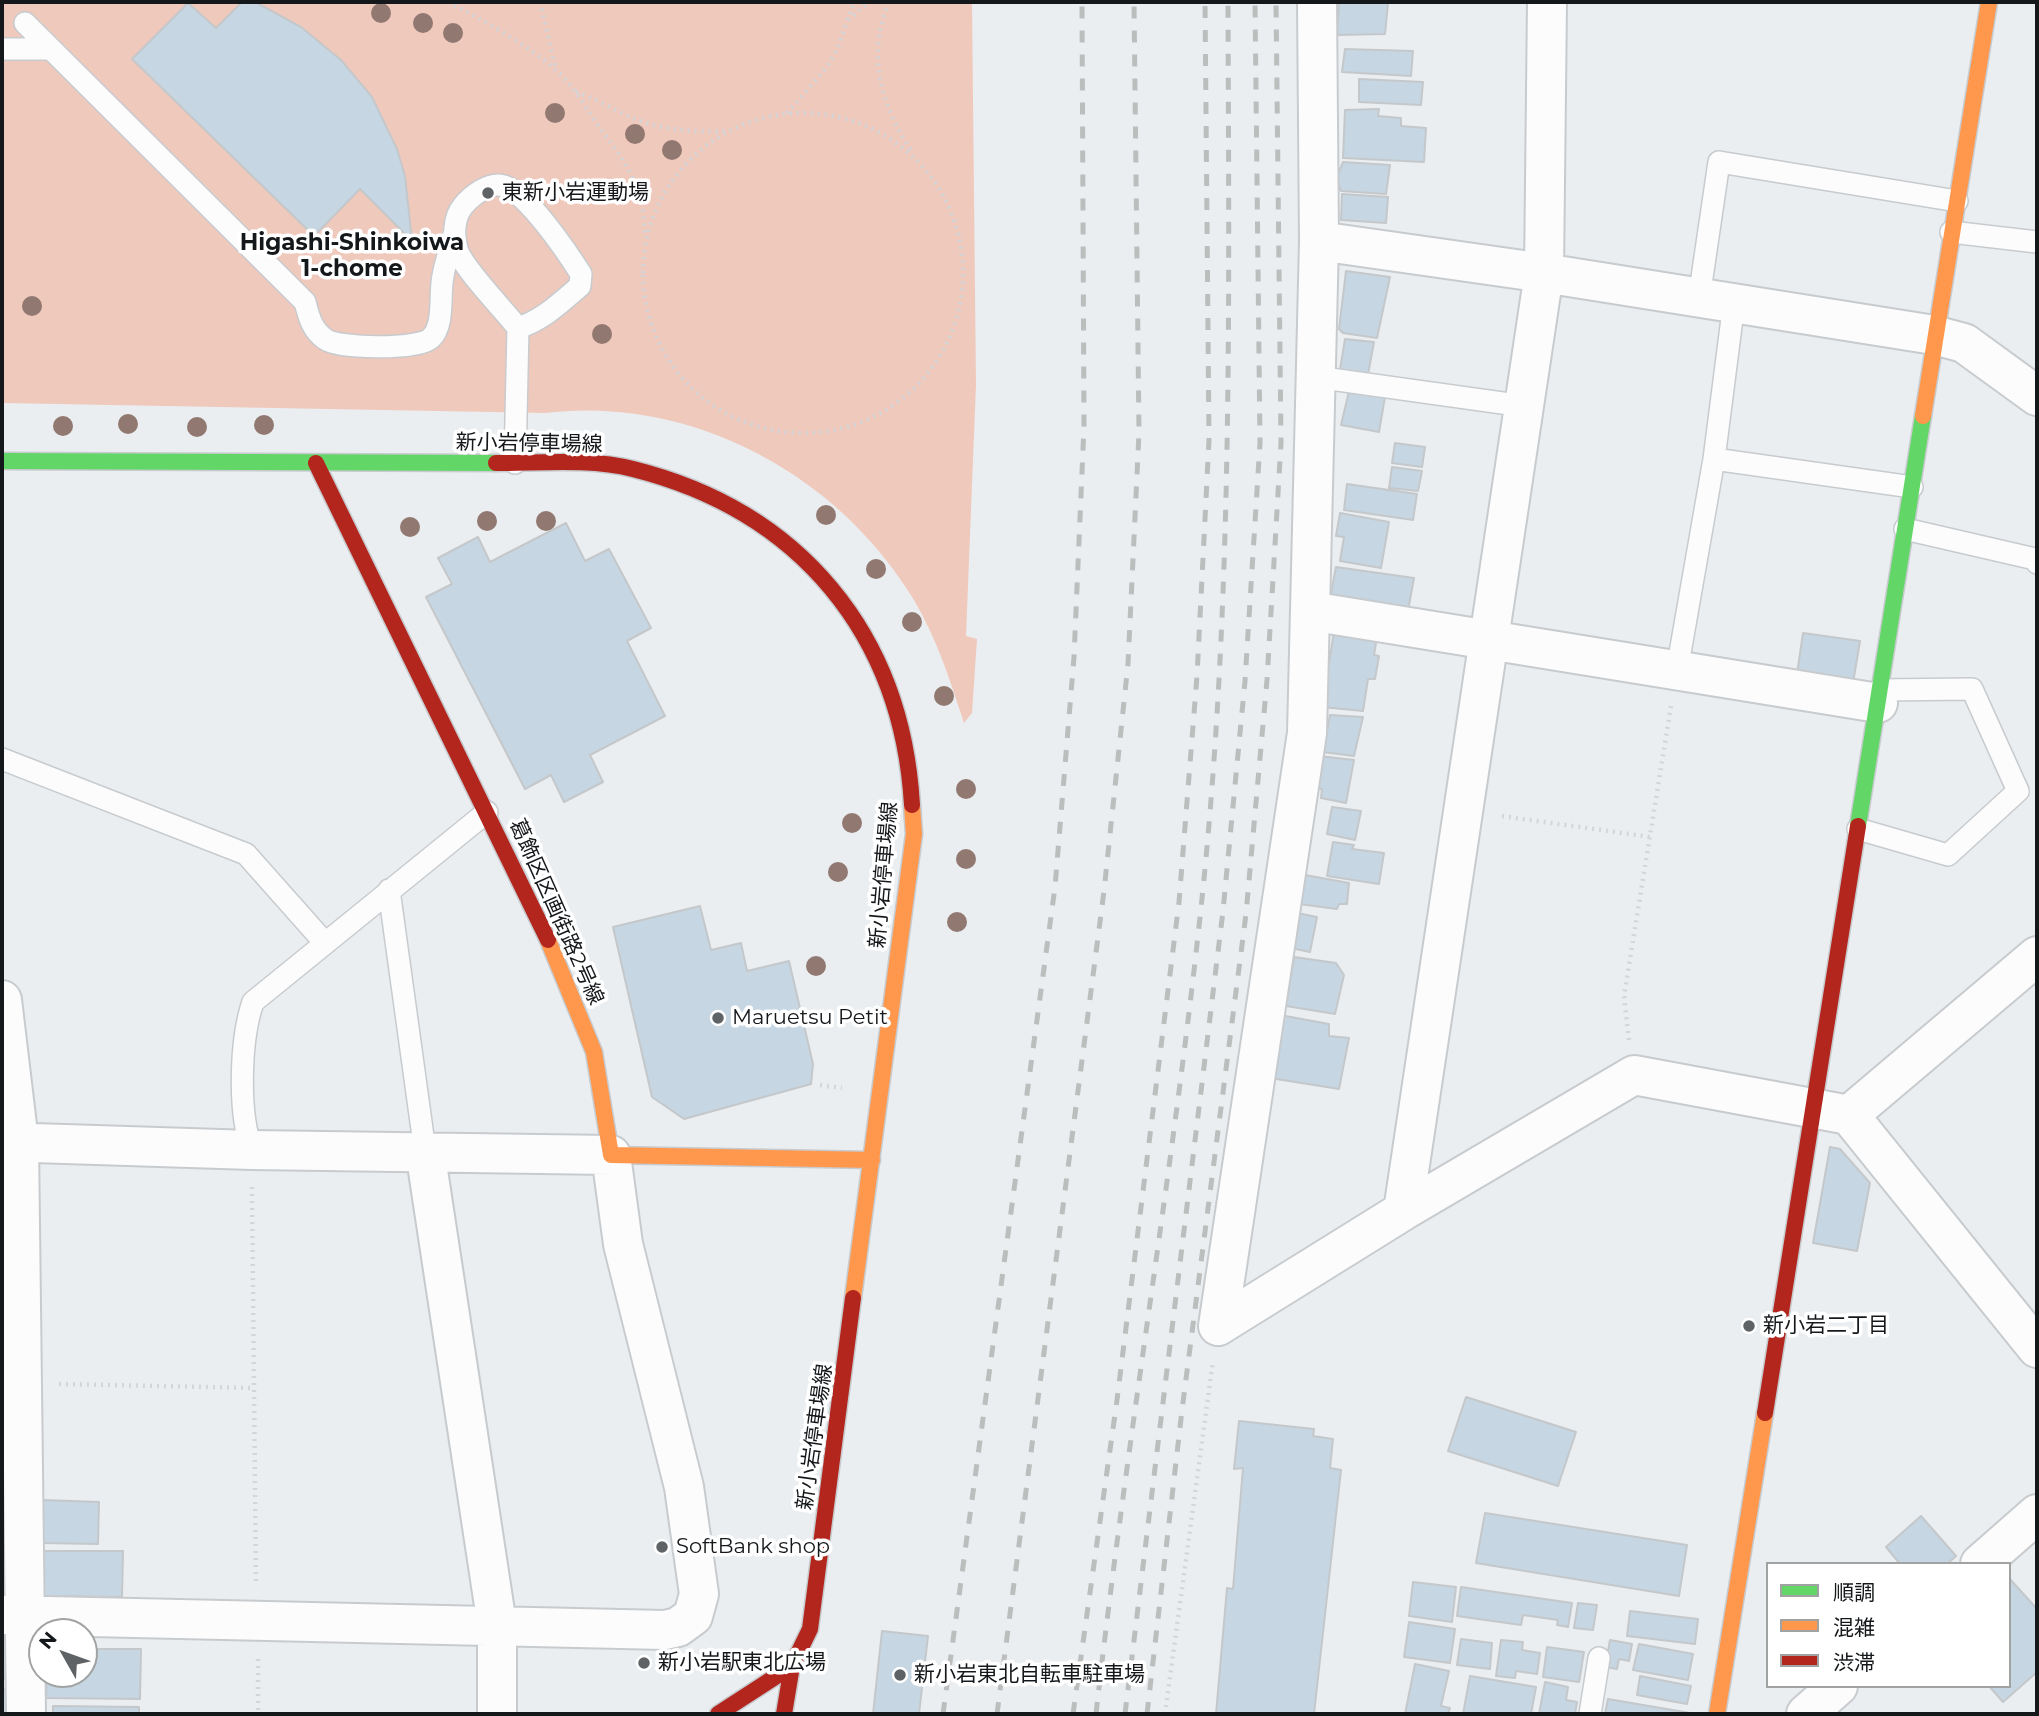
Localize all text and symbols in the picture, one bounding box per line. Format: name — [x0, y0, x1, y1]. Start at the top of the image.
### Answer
place label: 東新小岩運動場 — [502, 180, 649, 206]
marker: 東新小岩運動場 — [480, 185, 496, 201]
district label: Higashi-Shinkoiwa 1-chome — [240, 229, 464, 283]
street label: 新小岩停車場線 — [455, 430, 603, 458]
street label: 新小岩停車場線 — [865, 801, 903, 949]
street label: 葛飾区区画街路2号線 — [504, 815, 608, 1009]
place label: Maruetsu Petit — [732, 1005, 888, 1031]
marker: Maruetsu Petit — [710, 1010, 726, 1026]
place label: 新小岩二丁目 — [1763, 1313, 1889, 1339]
marker: 新小岩二丁目 — [1741, 1318, 1757, 1334]
street label: 新小岩停車場線 — [792, 1362, 838, 1512]
place label: SoftBank shop — [676, 1534, 830, 1560]
marker: SoftBank shop — [654, 1539, 670, 1555]
legend — [1766, 1562, 2011, 1688]
text: 順調 — [1833, 1580, 1875, 1605]
text: 混雑 — [1833, 1615, 1875, 1640]
north arrow — [28, 1618, 98, 1688]
text: N — [34, 1627, 62, 1654]
place label: 新小岩駅東北広場 — [658, 1650, 826, 1676]
text: 渋滞 — [1833, 1650, 1875, 1675]
marker: 新小岩駅東北広場 — [636, 1655, 652, 1671]
place label: 新小岩東北自転車駐車場 — [914, 1662, 1145, 1688]
marker: 新小岩東北自転車駐車場 — [892, 1667, 908, 1683]

